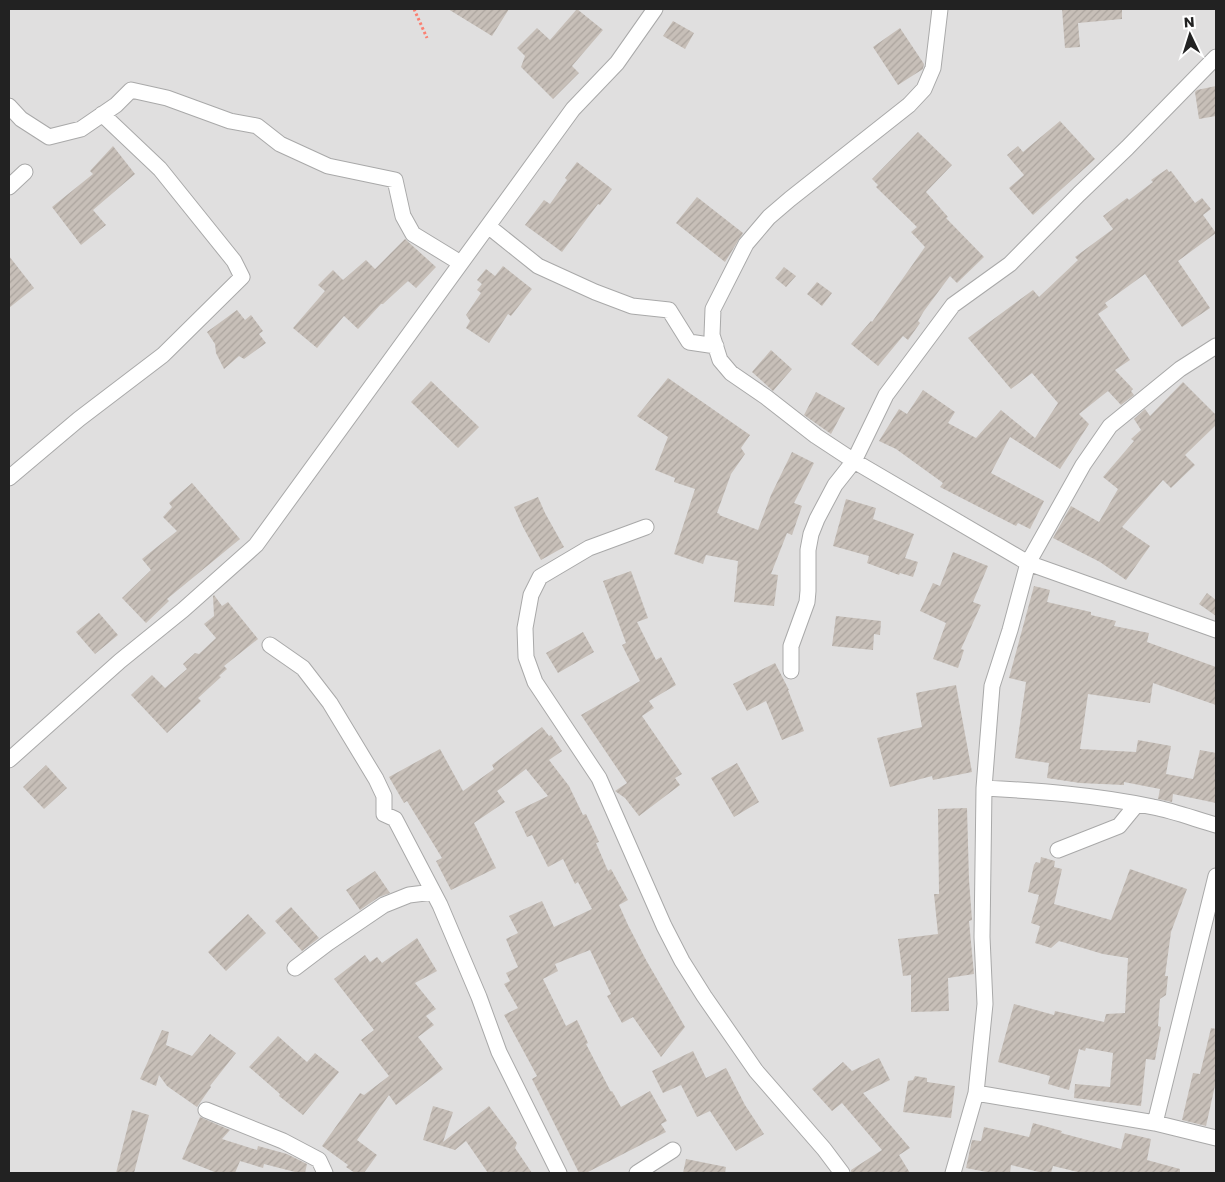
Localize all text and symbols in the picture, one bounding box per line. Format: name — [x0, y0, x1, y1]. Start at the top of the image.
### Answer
north arrow — [1165, 10, 1215, 60]
text: N — [1183, 12, 1195, 32]

